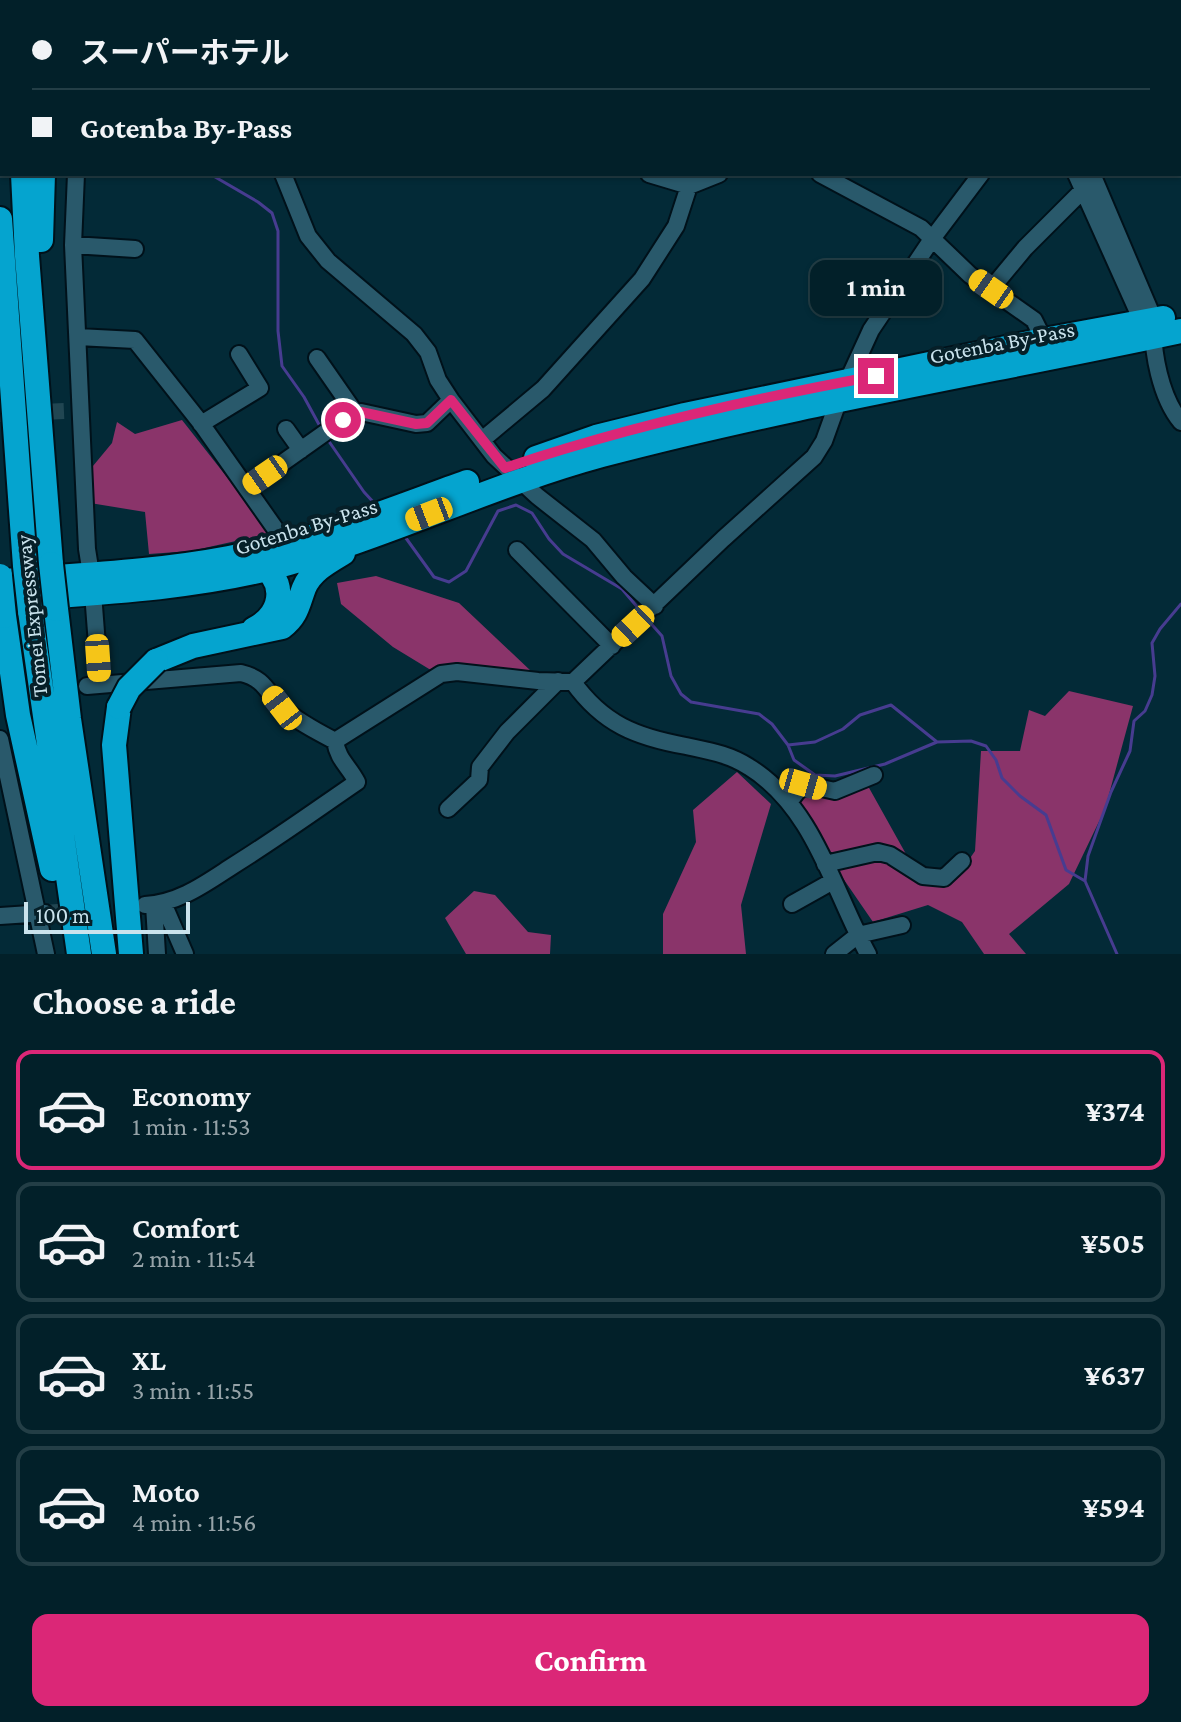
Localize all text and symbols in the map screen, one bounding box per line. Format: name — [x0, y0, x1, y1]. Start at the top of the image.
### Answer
text: スーパーホテル — [80, 36, 290, 69]
text: Gotenba By-Pass — [80, 111, 292, 144]
callout: 1 min — [810, 260, 942, 316]
car — [964, 265, 1018, 313]
text: 1 min — [846, 273, 906, 302]
street label: Gotenba By-Pass — [927, 316, 1077, 369]
route end — [858, 358, 894, 394]
route start — [325, 402, 361, 438]
car — [238, 451, 292, 499]
street label: Gotenba By-Pass — [232, 493, 380, 560]
car — [402, 494, 456, 534]
street label: Tomei Expressway — [10, 533, 52, 698]
car — [607, 601, 659, 651]
car — [84, 633, 112, 683]
car — [258, 682, 306, 734]
car — [777, 766, 829, 802]
scale bar — [24, 898, 190, 934]
text: 100 m — [36, 903, 90, 928]
text: Choose a ride — [32, 982, 236, 1022]
icon: car — [36, 1074, 108, 1146]
text: Economy — [132, 1079, 251, 1112]
text: ¥374 — [1085, 1094, 1145, 1127]
text: 1 min · 11:53 — [132, 1112, 251, 1141]
icon: car — [36, 1206, 108, 1278]
text: Comfort — [132, 1211, 239, 1244]
text: ¥505 — [1081, 1226, 1145, 1259]
text: 2 min · 11:54 — [132, 1244, 256, 1273]
icon: car — [36, 1338, 108, 1410]
text: XL — [132, 1343, 166, 1376]
text: ¥637 — [1084, 1358, 1145, 1391]
text: 3 min · 11:55 — [132, 1376, 254, 1405]
icon: car — [36, 1470, 108, 1542]
text: Moto — [132, 1475, 200, 1508]
text: ¥594 — [1082, 1490, 1145, 1523]
text: 4 min · 11:56 — [132, 1508, 257, 1537]
button: Confirm — [32, 1614, 1149, 1706]

